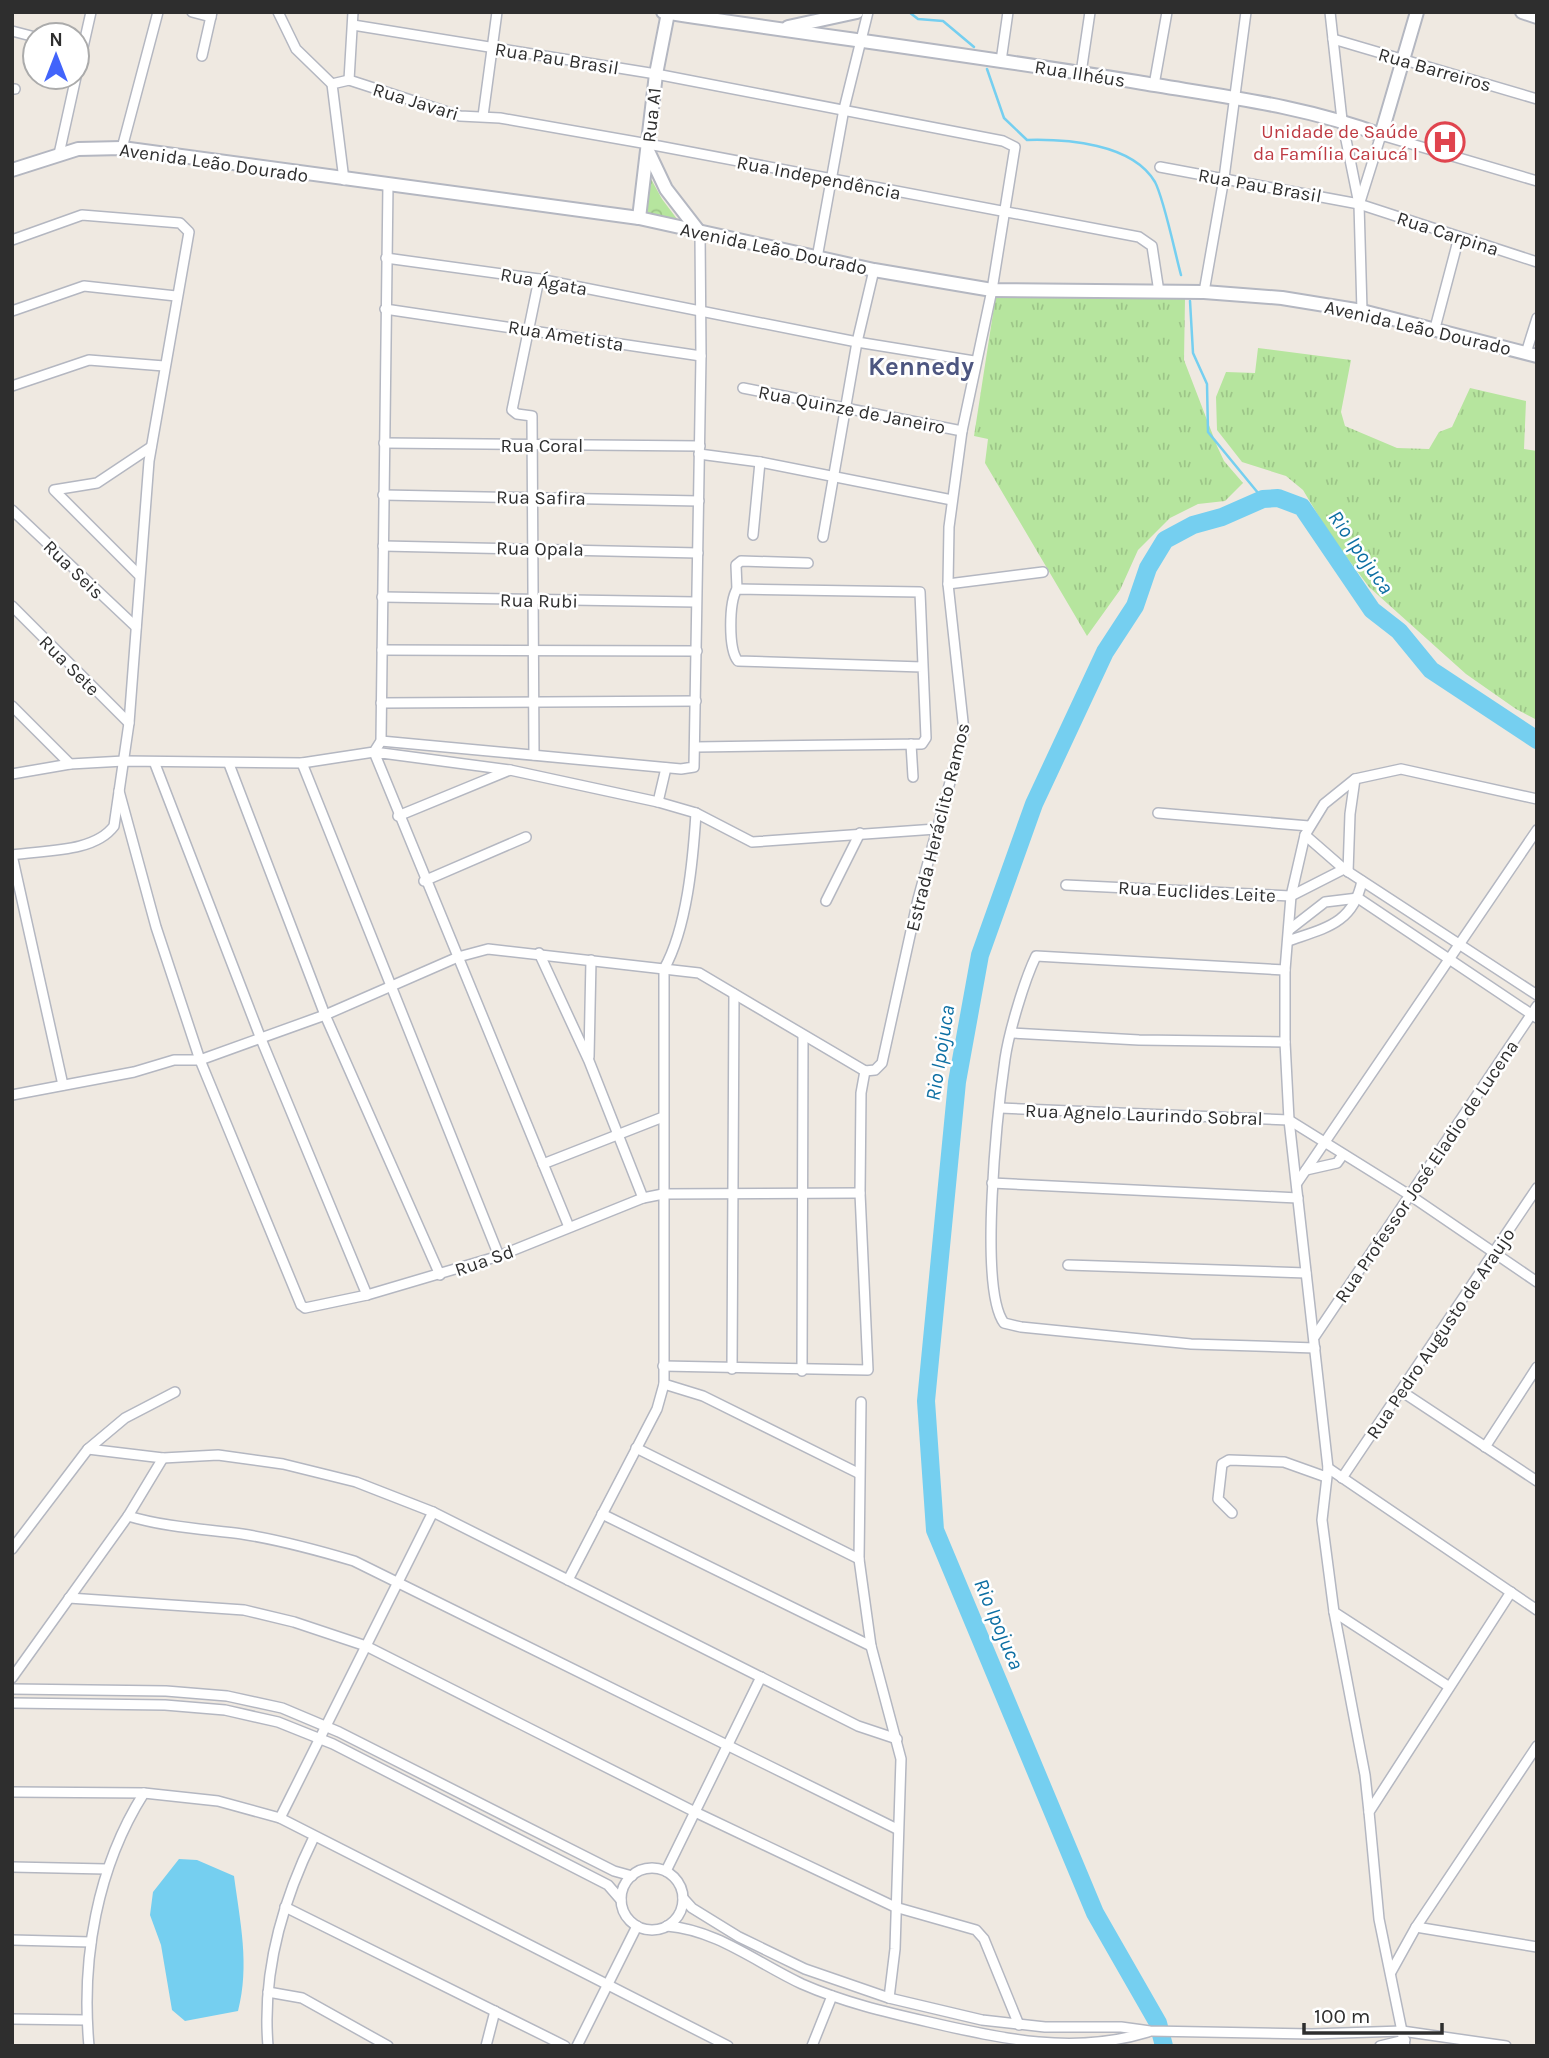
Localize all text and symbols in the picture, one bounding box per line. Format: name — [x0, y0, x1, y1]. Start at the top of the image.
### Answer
north arrow — [21, 21, 91, 91]
text: N — [49, 29, 63, 51]
street label: Rua Pau Brasil — [493, 38, 620, 80]
street label: Rua Barreiros — [1376, 43, 1494, 97]
street label: Rua Ilhéus — [1033, 56, 1127, 92]
street label: Rua Javari — [370, 78, 461, 125]
street label: Rua A1 — [638, 86, 666, 144]
place label: Unidade de Saúde da Família Caiucá I — [1253, 121, 1418, 165]
hospital icon: Unidade de Saúde da Família Caiucá I — [1424, 121, 1466, 163]
street label: Avenida Leão Dourado — [118, 139, 310, 187]
street label: Rua Independência — [735, 151, 903, 205]
street label: Rua Pau Brasil — [1196, 164, 1323, 208]
street label: Rua Carpina — [1394, 207, 1501, 261]
street label: Avenida Leão Dourado — [678, 218, 869, 280]
street label: Rua Ágata — [499, 263, 589, 300]
street label: Avenida Leão Dourado — [1322, 296, 1513, 360]
street label: Rua Ametista — [506, 316, 625, 356]
district label: Kennedy — [868, 351, 974, 382]
street label: Rua Quinze de Janeiro — [756, 381, 947, 439]
street label: Rua Coral — [501, 435, 583, 457]
street label: Rua Safira — [496, 486, 586, 510]
water label: Rio Ipojuca — [1323, 506, 1399, 598]
street label: Rua Seis — [39, 536, 108, 604]
street label: Rua Opala — [496, 537, 584, 561]
street label: Rua Rubi — [500, 589, 578, 613]
street label: Rua Sete — [35, 631, 104, 700]
street label: Estrada Heráclito Ramos — [901, 721, 975, 934]
street label: Rua Euclides Leite — [1118, 877, 1276, 907]
water label: Rio Ipojuca — [921, 1003, 959, 1103]
street label: Rua Professor José Eladio de Lucena — [1331, 1036, 1523, 1307]
street label: Rua Agnelo Laurindo Sobral — [1025, 1100, 1263, 1130]
street label: Rua Pedro Augusto de Araujo — [1362, 1224, 1520, 1443]
street label: Rua Sd — [452, 1241, 517, 1281]
water label: Rio Ipojuca — [969, 1575, 1029, 1673]
scale bar — [1304, 1992, 1442, 2036]
text: 100 m — [1314, 2004, 1371, 2028]

